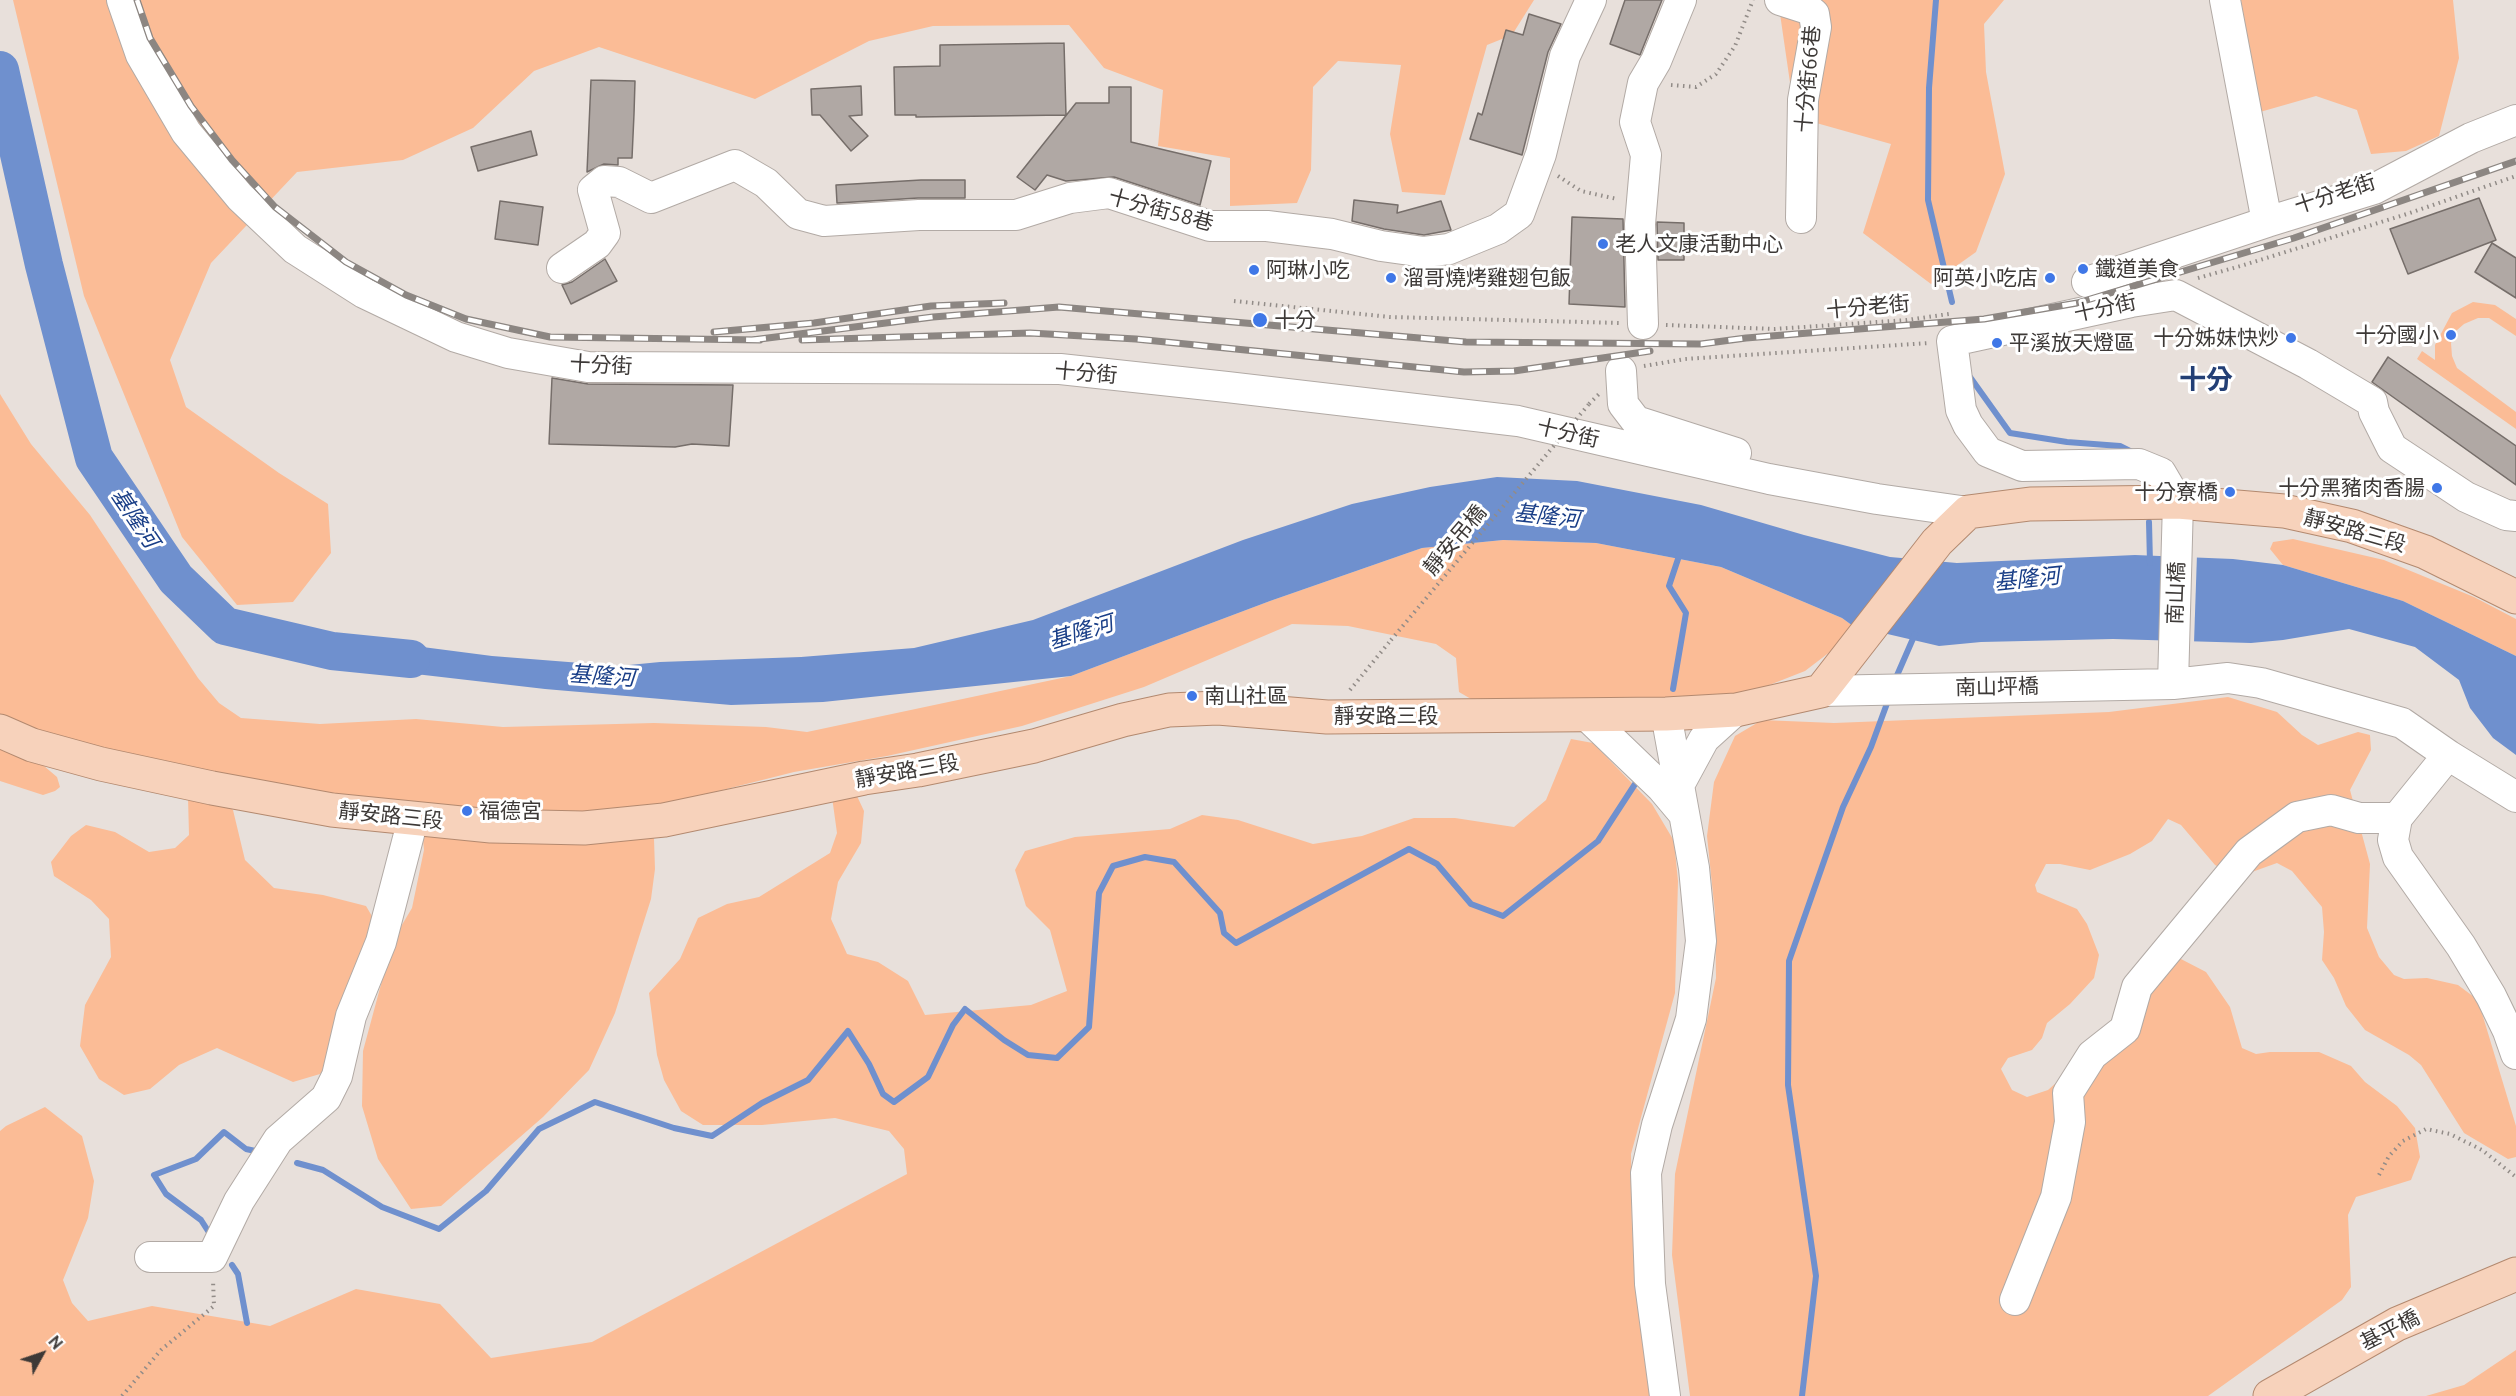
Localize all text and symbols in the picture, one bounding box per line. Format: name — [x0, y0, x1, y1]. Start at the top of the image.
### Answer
street label: 十分街66巷 — [1791, 24, 1825, 134]
street label: 十分老街 — [2291, 169, 2379, 219]
street label: 十分街58巷 — [1106, 184, 1216, 236]
place label: 老人文康活動中心 — [1615, 231, 1783, 257]
marker: 老人文康活動中心 — [1596, 237, 1610, 251]
place label: 鐵道美食 — [2095, 256, 2179, 282]
place label: 阿琳小吃 — [1266, 257, 1350, 283]
marker: 鐵道美食 — [2076, 262, 2090, 276]
marker: 阿琳小吃 — [1247, 263, 1261, 277]
place label: 溜哥燒烤雞翅包飯 — [1403, 265, 1571, 291]
place label: 阿英小吃店 — [1933, 265, 2038, 291]
marker: 溜哥燒烤雞翅包飯 — [1384, 271, 1398, 285]
marker: 阿英小吃店 — [2043, 271, 2057, 285]
street label: 十分街 — [2072, 289, 2138, 327]
street label: 十分老街 — [1825, 291, 1911, 323]
place label: 十分 — [1274, 307, 1316, 333]
marker: 十分 — [1251, 311, 1269, 329]
place label: 十分國小 — [2355, 322, 2439, 348]
place label: 十分姊妹快炒 — [2153, 325, 2279, 351]
marker: 十分國小 — [2444, 328, 2458, 342]
place label: 平溪放天燈區 — [2009, 330, 2135, 356]
marker: 十分姊妹快炒 — [2284, 331, 2298, 345]
marker: 平溪放天燈區 — [1990, 336, 2004, 350]
street label: 十分街 — [569, 351, 633, 379]
street label: 十分街 — [1054, 358, 1118, 388]
district label: 十分 — [2179, 364, 2233, 396]
street label: 十分街 — [1534, 414, 1602, 452]
place label: 十分黑豬肉香腸 — [2278, 475, 2425, 501]
place label: 十分寮橋 — [2134, 479, 2218, 505]
marker: 十分黑豬肉香腸 — [2430, 481, 2444, 495]
water label: 基隆河 — [106, 483, 164, 553]
marker: 十分寮橋 — [2223, 485, 2237, 499]
water label: 基隆河 — [1513, 499, 1581, 533]
street label: 靜安吊橋 — [1418, 500, 1492, 580]
street label: 靜安路三段 — [2301, 504, 2409, 558]
street label: 南山橋 — [2162, 561, 2190, 625]
water label: 基隆河 — [1993, 562, 2061, 596]
water label: 基隆河 — [1046, 610, 1116, 654]
water label: 基隆河 — [568, 661, 636, 691]
street label: 南山坪橋 — [1955, 674, 2039, 700]
place label: 南山社區 — [1204, 683, 1288, 709]
marker: 南山社區 — [1185, 689, 1199, 703]
street label: 靜安路三段 — [1334, 703, 1438, 729]
street label: 靜安路三段 — [853, 749, 961, 793]
street label: 靜安路三段 — [337, 798, 445, 834]
place label: 福德宮 — [479, 798, 542, 824]
marker: 福德宮 — [460, 804, 474, 818]
street label: 基平橋 — [2356, 1304, 2424, 1356]
north arrow — [12, 1324, 72, 1384]
text: N — [45, 1332, 67, 1353]

